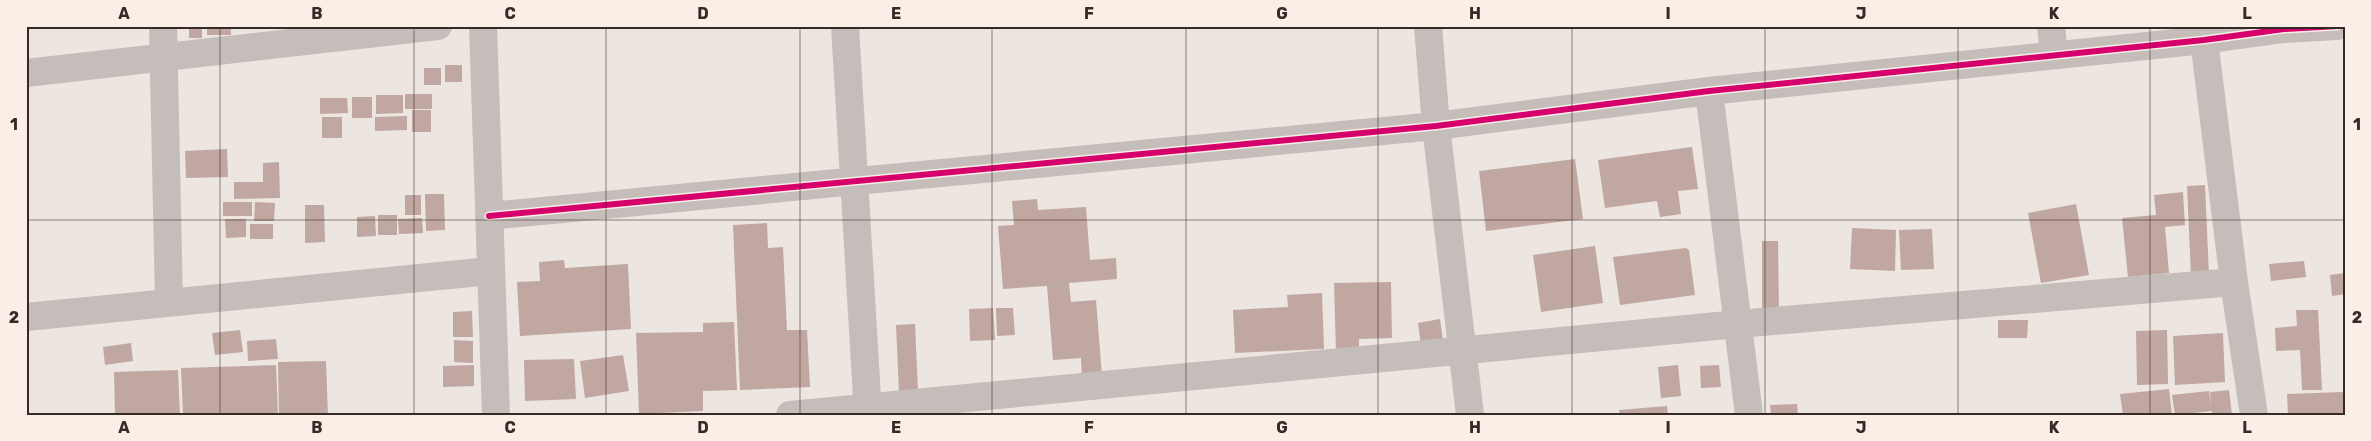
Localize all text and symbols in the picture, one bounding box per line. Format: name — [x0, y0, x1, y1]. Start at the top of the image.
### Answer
text: A — [118, 4, 130, 23]
text: B — [311, 4, 323, 23]
text: C — [504, 4, 516, 23]
text: D — [697, 4, 709, 23]
text: E — [891, 4, 901, 23]
text: F — [1084, 4, 1094, 23]
text: G — [1276, 4, 1288, 23]
text: H — [1469, 4, 1481, 23]
text: I — [1665, 4, 1671, 23]
text: J — [1856, 4, 1866, 23]
text: K — [2049, 4, 2060, 23]
text: L — [2242, 4, 2252, 23]
text: 1 — [10, 115, 18, 134]
text: 1 — [2353, 115, 2361, 134]
text: 2 — [9, 308, 19, 327]
text: 2 — [2352, 308, 2362, 327]
text: A — [118, 418, 130, 437]
text: B — [311, 418, 323, 437]
text: C — [504, 418, 516, 437]
text: D — [697, 418, 709, 437]
text: E — [891, 418, 901, 437]
text: F — [1084, 418, 1094, 437]
text: G — [1276, 418, 1288, 437]
text: H — [1469, 418, 1481, 437]
text: I — [1665, 418, 1671, 437]
text: J — [1856, 418, 1866, 437]
text: K — [2049, 418, 2060, 437]
text: L — [2242, 418, 2252, 437]

